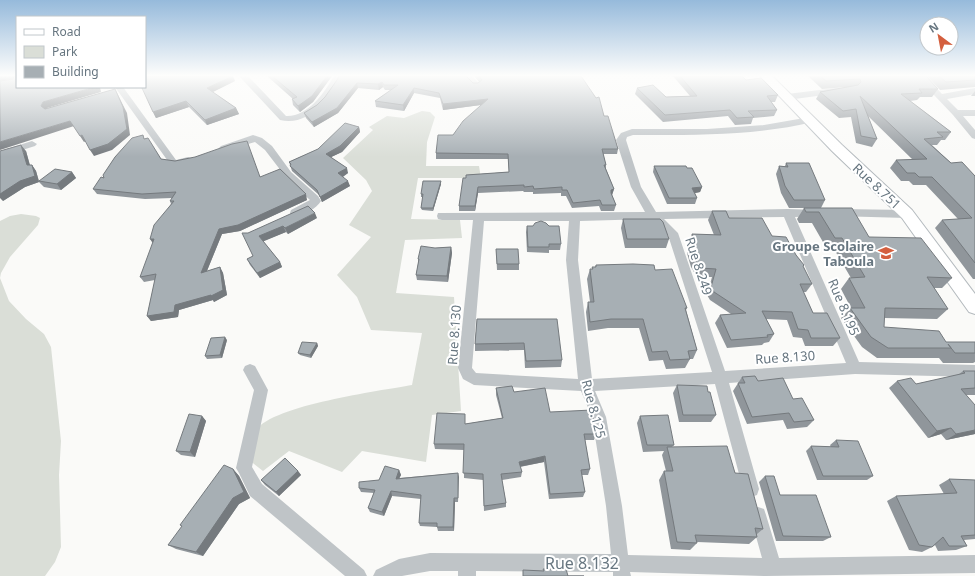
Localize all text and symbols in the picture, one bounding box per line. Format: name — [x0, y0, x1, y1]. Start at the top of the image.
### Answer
legend — [16, 16, 146, 88]
north arrow — [919, 16, 959, 56]
text: N — [926, 18, 941, 36]
text: Road — [52, 23, 81, 40]
text: Park — [52, 43, 78, 60]
text: Building — [52, 63, 99, 80]
street label: Rue 8.751 — [849, 159, 905, 213]
street label: Rue 8.249 — [681, 235, 717, 297]
place label: Groupe Scolaire Taboula — [772, 237, 874, 270]
school or university icon: Groupe Scolaire Taboula — [877, 244, 895, 262]
street label: Rue 8.195 — [824, 276, 864, 338]
street label: Rue 8.130 — [443, 304, 465, 366]
street label: Rue 8.130 — [754, 346, 816, 368]
street label: Rue 8.125 — [578, 378, 610, 440]
street label: Rue 8.132 — [545, 552, 619, 574]

